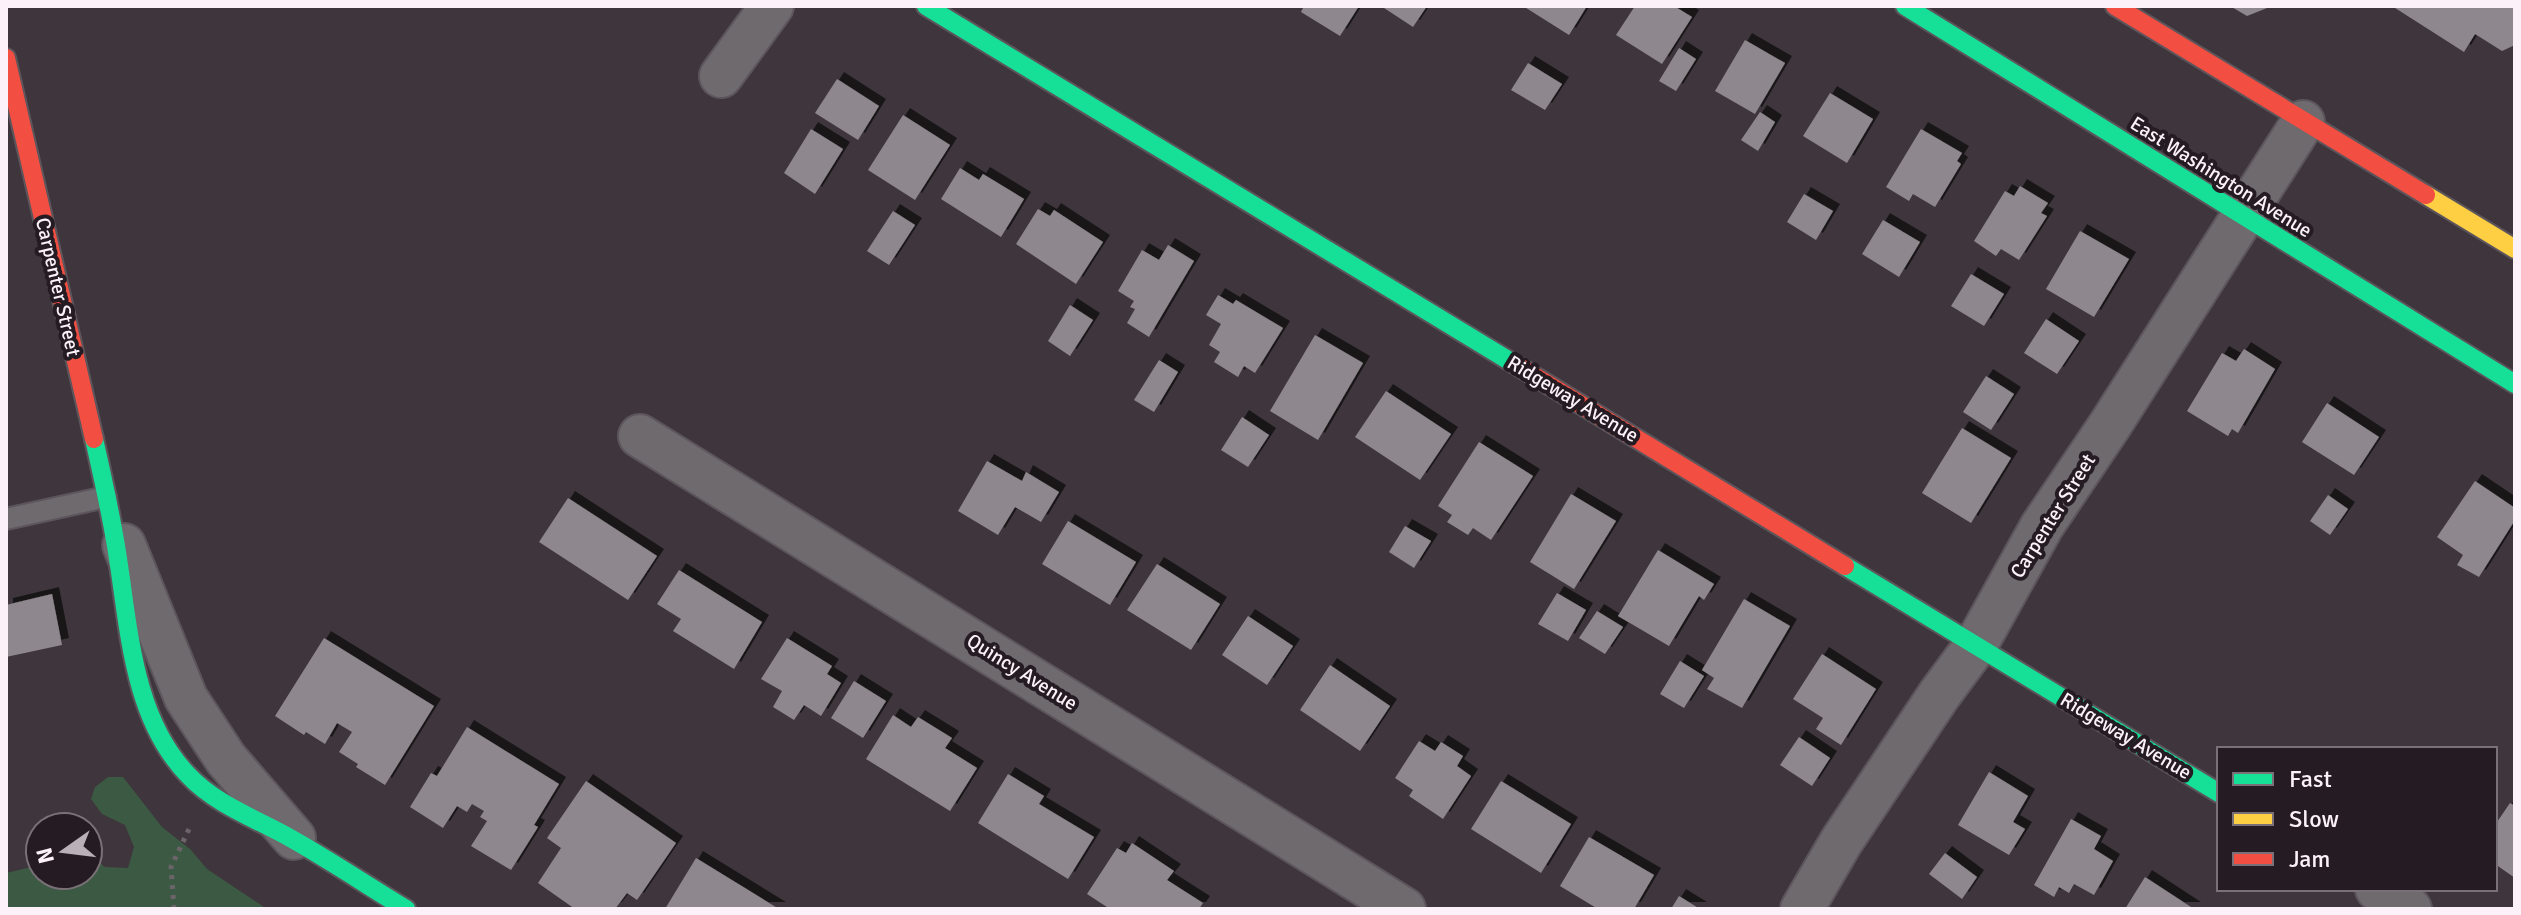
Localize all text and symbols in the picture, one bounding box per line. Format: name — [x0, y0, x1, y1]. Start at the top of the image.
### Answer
street label: East Washington Avenue — [2126, 111, 2316, 243]
street label: Carpenter Street — [30, 215, 86, 359]
street label: Ridgeway Avenue — [1503, 350, 1643, 448]
street label: Carpenter Street — [2005, 449, 2101, 583]
street label: Quincy Avenue — [962, 628, 1082, 716]
street label: Ridgeway Avenue — [2056, 687, 2196, 785]
legend — [2217, 747, 2497, 891]
text: Fast — [2289, 764, 2332, 794]
text: Slow — [2289, 804, 2339, 834]
north arrow — [24, 811, 104, 891]
text: Jam — [2289, 844, 2330, 874]
text: N — [30, 845, 60, 866]

